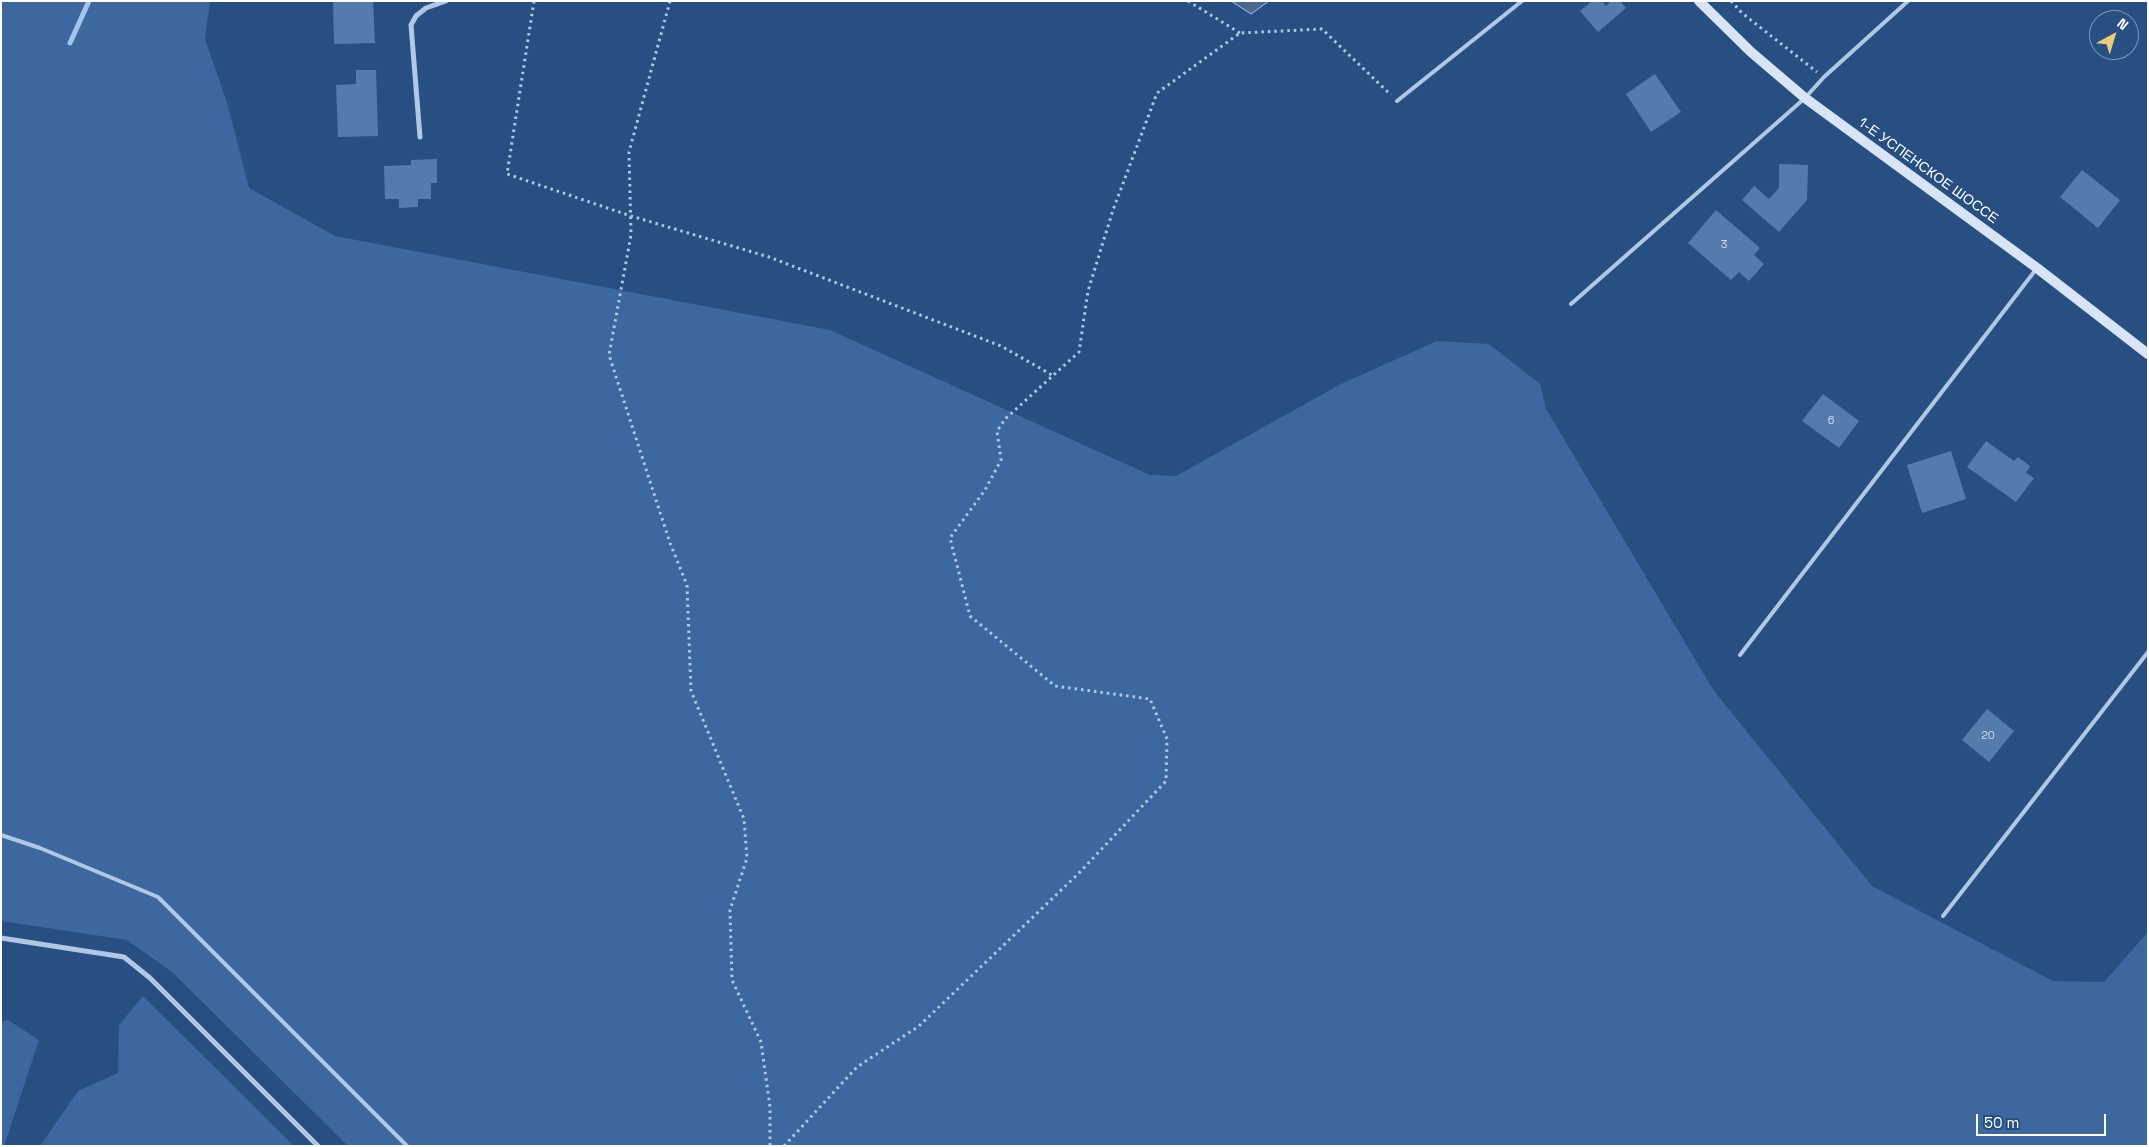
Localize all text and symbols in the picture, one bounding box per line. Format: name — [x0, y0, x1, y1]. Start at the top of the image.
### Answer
north arrow — [2089, 10, 2139, 60]
text: N — [2113, 14, 2132, 34]
street label: 1-Е УСПЕНСКОЕ ШОССЕ — [1855, 115, 2001, 227]
house number: 3 — [1721, 238, 1727, 252]
house number: 6 — [1828, 414, 1834, 428]
house number: 20 — [1981, 729, 1995, 743]
scale bar — [1979, 1104, 2109, 1136]
text: 50 m — [1984, 1113, 2019, 1132]

